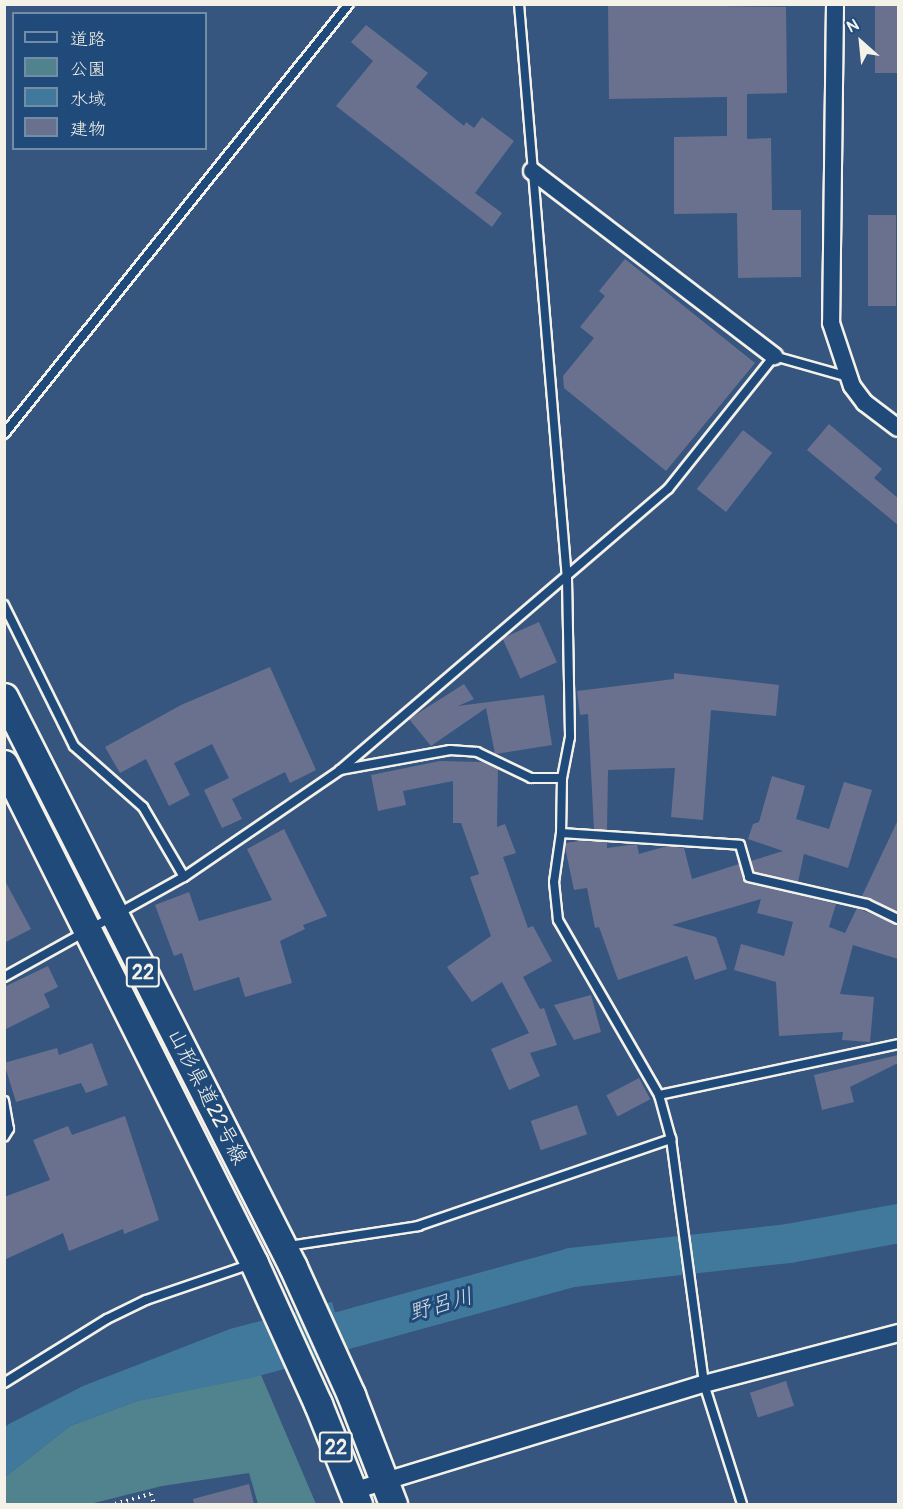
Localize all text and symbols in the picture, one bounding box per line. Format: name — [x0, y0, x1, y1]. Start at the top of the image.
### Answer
legend — [12, 12, 207, 150]
north arrow — [831, 12, 891, 72]
text: N — [843, 15, 862, 37]
text: 道路 — [70, 28, 106, 51]
text: 公園 — [70, 58, 106, 81]
text: 水域 — [70, 88, 106, 111]
text: 建物 — [70, 118, 106, 141]
road number: 22 — [125, 955, 161, 989]
street label: 山形県道22号線 — [162, 1025, 252, 1169]
water label: 野呂川 — [406, 1283, 476, 1327]
road number: 22 — [318, 1430, 354, 1464]

